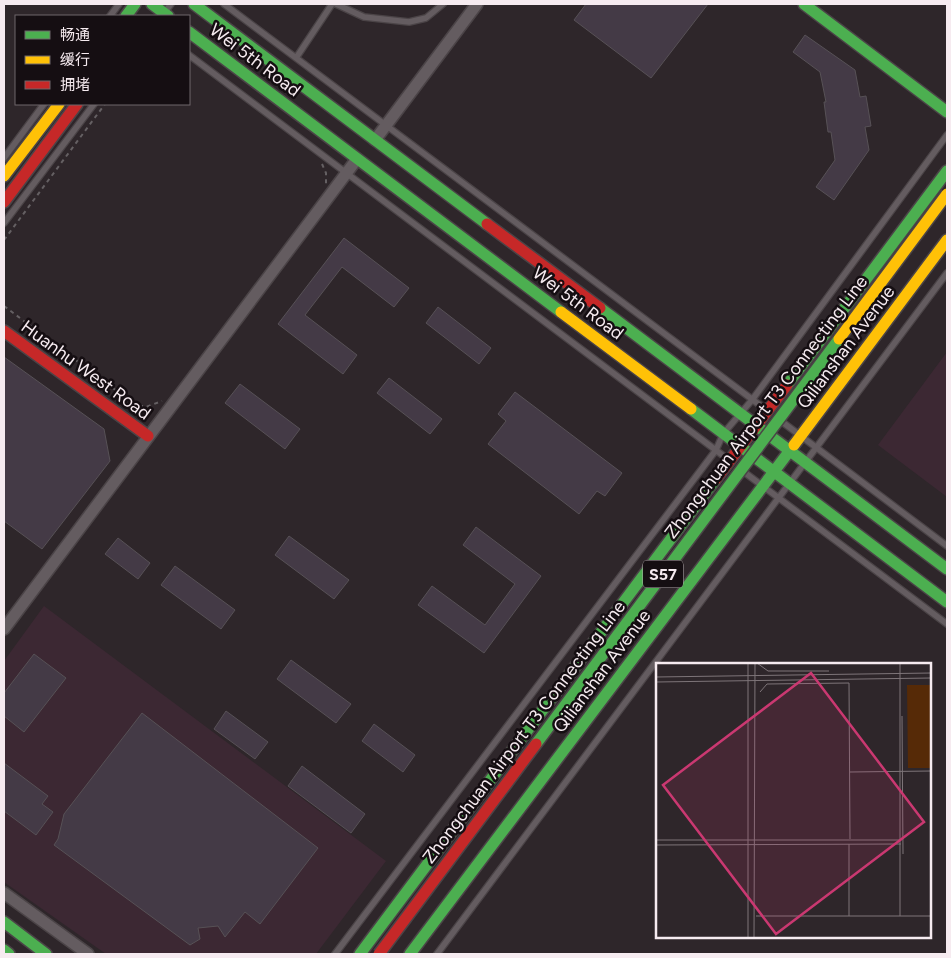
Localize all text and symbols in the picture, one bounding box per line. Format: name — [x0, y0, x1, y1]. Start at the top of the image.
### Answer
legend — [15, 15, 190, 105]
street label: Wei 5th Road — [205, 19, 305, 101]
text: 畅通 — [60, 26, 90, 44]
text: 缓行 — [60, 51, 90, 69]
text: 拥堵 — [60, 76, 90, 94]
street label: Wei 5th Road — [528, 262, 628, 344]
street label: Zhongchuan Airport T3 Connecting Line — [660, 271, 872, 543]
street label: Qilianshan Avenue — [793, 281, 900, 413]
street label: Huanhu West Road — [17, 316, 155, 424]
road number: S57 — [643, 560, 683, 588]
street label: Zhongchuan Airport T3 Connecting Line — [418, 596, 630, 868]
street label: Qilianshan Avenue — [549, 605, 656, 737]
inset map — [656, 663, 931, 938]

